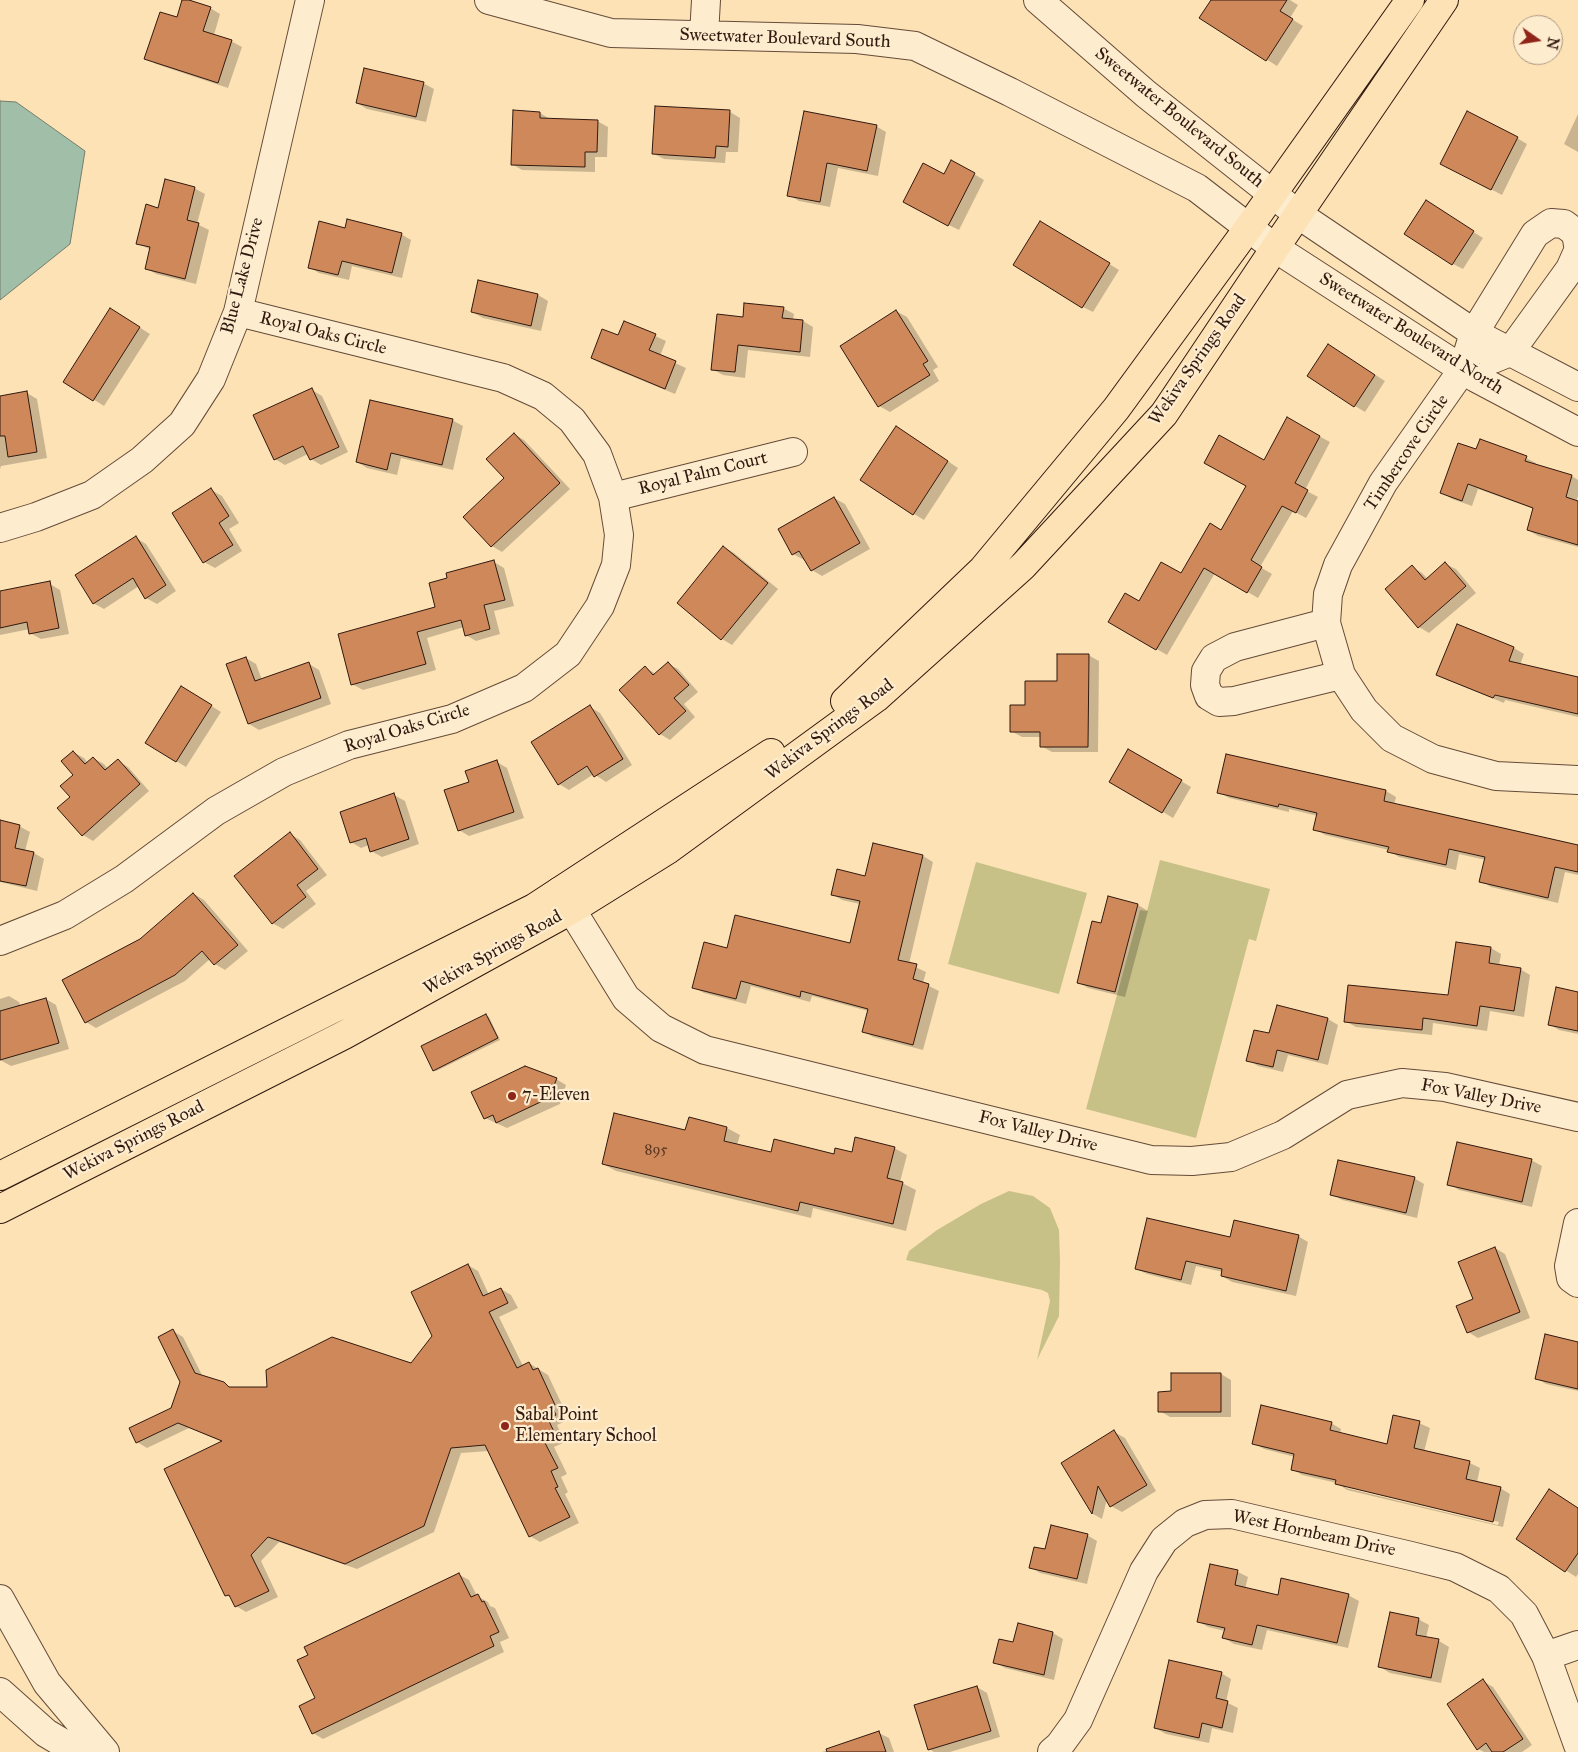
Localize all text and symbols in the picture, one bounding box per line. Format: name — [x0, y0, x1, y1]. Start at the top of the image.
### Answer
north arrow — [1513, 15, 1563, 65]
street label: Sweetwater Boulevard South — [679, 25, 891, 53]
text: N — [1543, 36, 1562, 51]
street label: Sweetwater Boulevard South — [1090, 43, 1268, 193]
street label: Blue Lake Drive — [217, 215, 269, 337]
street label: Sweetwater Boulevard North — [1315, 268, 1507, 400]
street label: Wekiva Springs Road — [1145, 290, 1251, 430]
street label: Royal Oaks Circle — [257, 308, 389, 360]
street label: Timbercove Circle — [1360, 391, 1454, 515]
street label: Royal Palm Court — [636, 448, 770, 500]
street label: Wekiva Springs Road — [762, 675, 898, 785]
street label: Royal Oaks Circle — [342, 700, 472, 758]
street label: Wekiva Springs Road — [420, 906, 566, 1000]
street label: Fox Valley Drive — [1419, 1075, 1543, 1119]
place label: 7-Eleven — [522, 1085, 590, 1107]
marker: 7-Eleven — [506, 1090, 518, 1102]
street label: Wekiva Springs Road — [60, 1096, 208, 1186]
street label: Fox Valley Drive — [976, 1107, 1100, 1157]
house number: 895 — [644, 1141, 668, 1159]
place label: Sabal Point Elementary School — [515, 1405, 657, 1448]
marker: Sabal Point Elementary School — [499, 1420, 511, 1432]
street label: West Hornbeam Drive — [1231, 1506, 1397, 1562]

